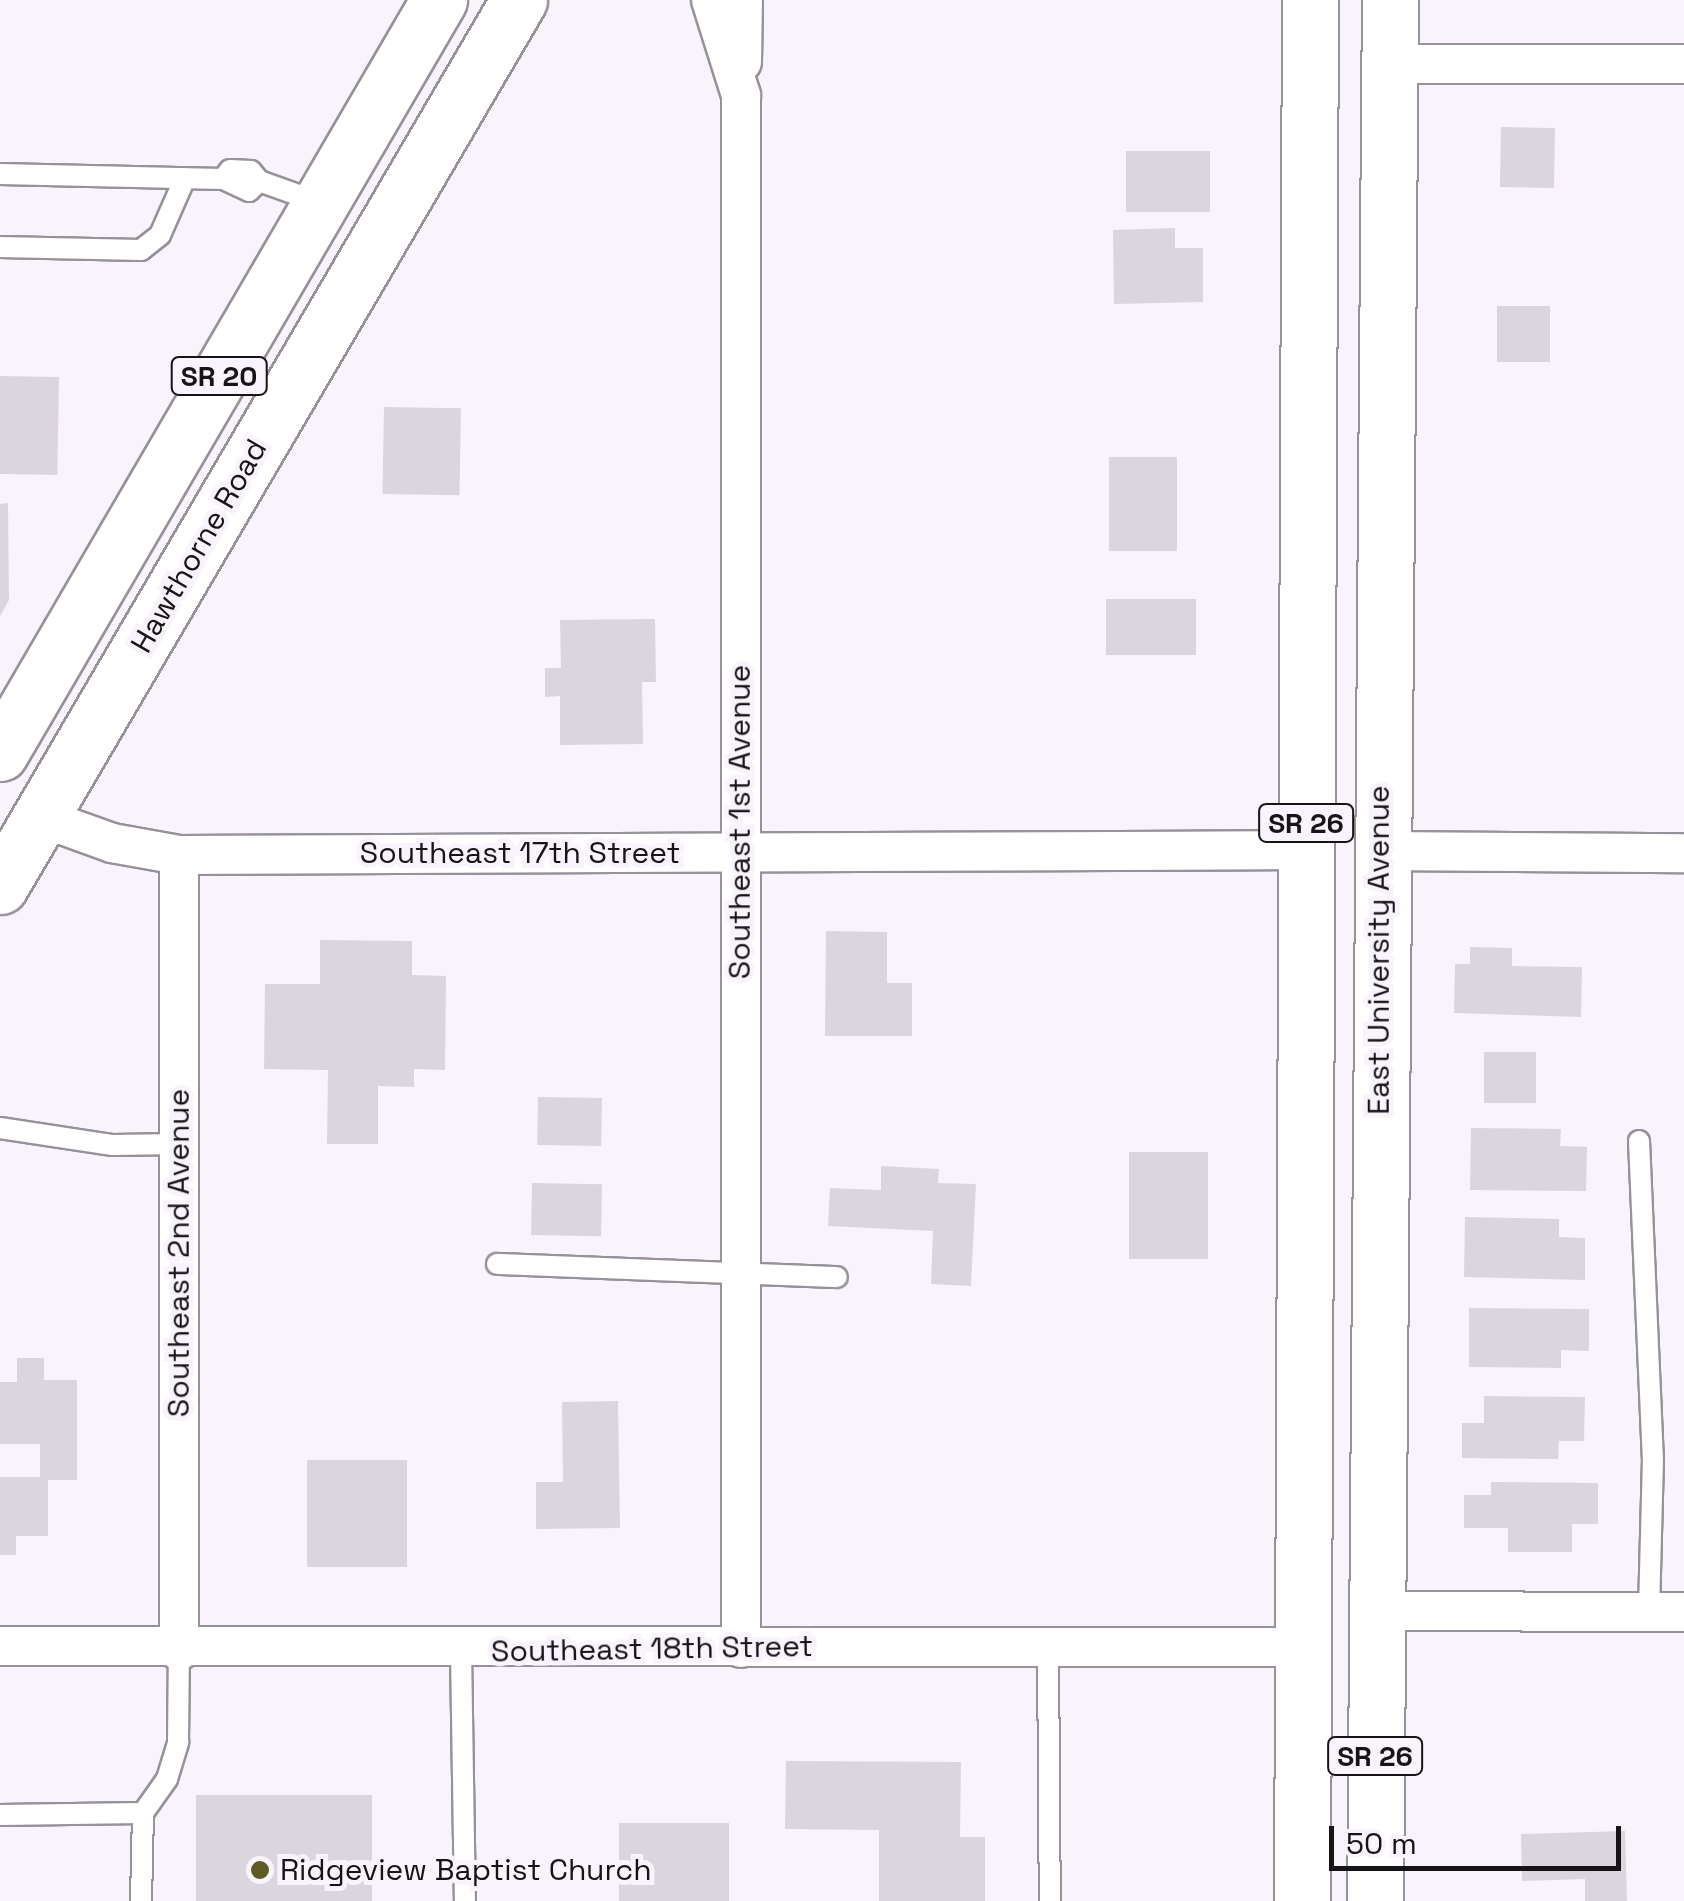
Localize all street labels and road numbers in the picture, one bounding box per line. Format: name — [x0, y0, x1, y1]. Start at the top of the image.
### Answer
road number: SR 20 — [169, 353, 269, 399]
street label: Hawthorne Road — [123, 433, 275, 659]
street label: Southeast 1st Avenue — [722, 665, 758, 979]
street label: East University Avenue — [1361, 785, 1397, 1115]
road number: SR 26 — [1256, 800, 1356, 846]
street label: Southeast 17th Street — [360, 835, 680, 871]
street label: Southeast 2nd Avenue — [161, 1089, 197, 1417]
street label: Southeast 18th Street — [491, 1628, 813, 1670]
road number: SR 26 — [1325, 1733, 1425, 1779]

